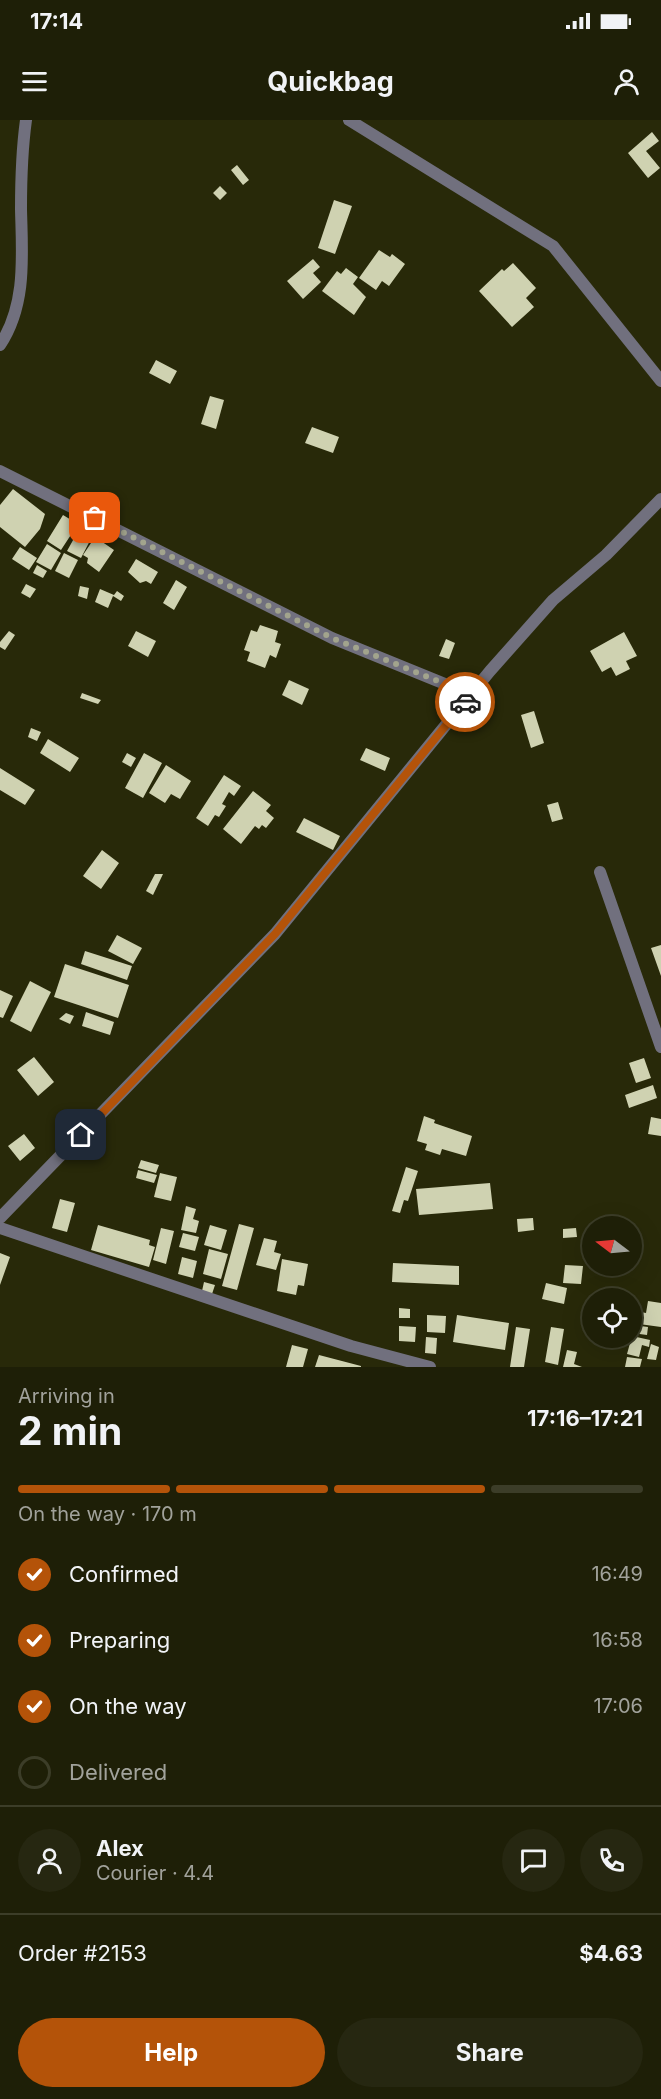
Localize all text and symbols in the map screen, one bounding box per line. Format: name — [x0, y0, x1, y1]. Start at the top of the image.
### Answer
text: 17:14 — [30, 8, 83, 34]
icon: menu — [18, 65, 51, 98]
text: Quickbag — [267, 65, 394, 98]
icon: person — [610, 65, 643, 98]
pin — [69, 492, 120, 543]
icon: bag — [78, 501, 111, 534]
courier — [435, 672, 495, 732]
icon: car — [449, 686, 482, 719]
pin — [55, 1109, 106, 1160]
icon: home — [64, 1118, 97, 1151]
north arrow — [582, 1216, 642, 1276]
map controls — [582, 1216, 642, 1348]
button: locate — [582, 1288, 642, 1348]
text: Arriving in — [18, 1384, 115, 1408]
text: 17:16–17:21 — [527, 1405, 643, 1431]
text: 2 min — [18, 1407, 122, 1454]
text: On the way · 170 m — [18, 1502, 197, 1526]
icon: check — [18, 1558, 51, 1591]
text: Confirmed — [69, 1561, 179, 1587]
text: 16:49 — [591, 1562, 643, 1586]
icon: check — [18, 1624, 51, 1657]
text: Preparing — [69, 1627, 170, 1653]
text: 16:58 — [592, 1628, 643, 1652]
icon: check — [18, 1690, 51, 1723]
text: On the way — [69, 1693, 187, 1719]
text: 17:06 — [593, 1694, 643, 1718]
text: Delivered — [69, 1759, 167, 1785]
button: person — [18, 1829, 81, 1892]
button: chat — [502, 1829, 565, 1892]
button: phone — [580, 1829, 643, 1892]
text: Alex — [96, 1835, 144, 1861]
text: Courier · 4.4 — [96, 1861, 214, 1885]
text: Order #2153 — [18, 1940, 147, 1966]
text: $4.63 — [579, 1940, 643, 1966]
button: Help — [18, 2018, 325, 2087]
button: Share — [337, 2018, 643, 2087]

